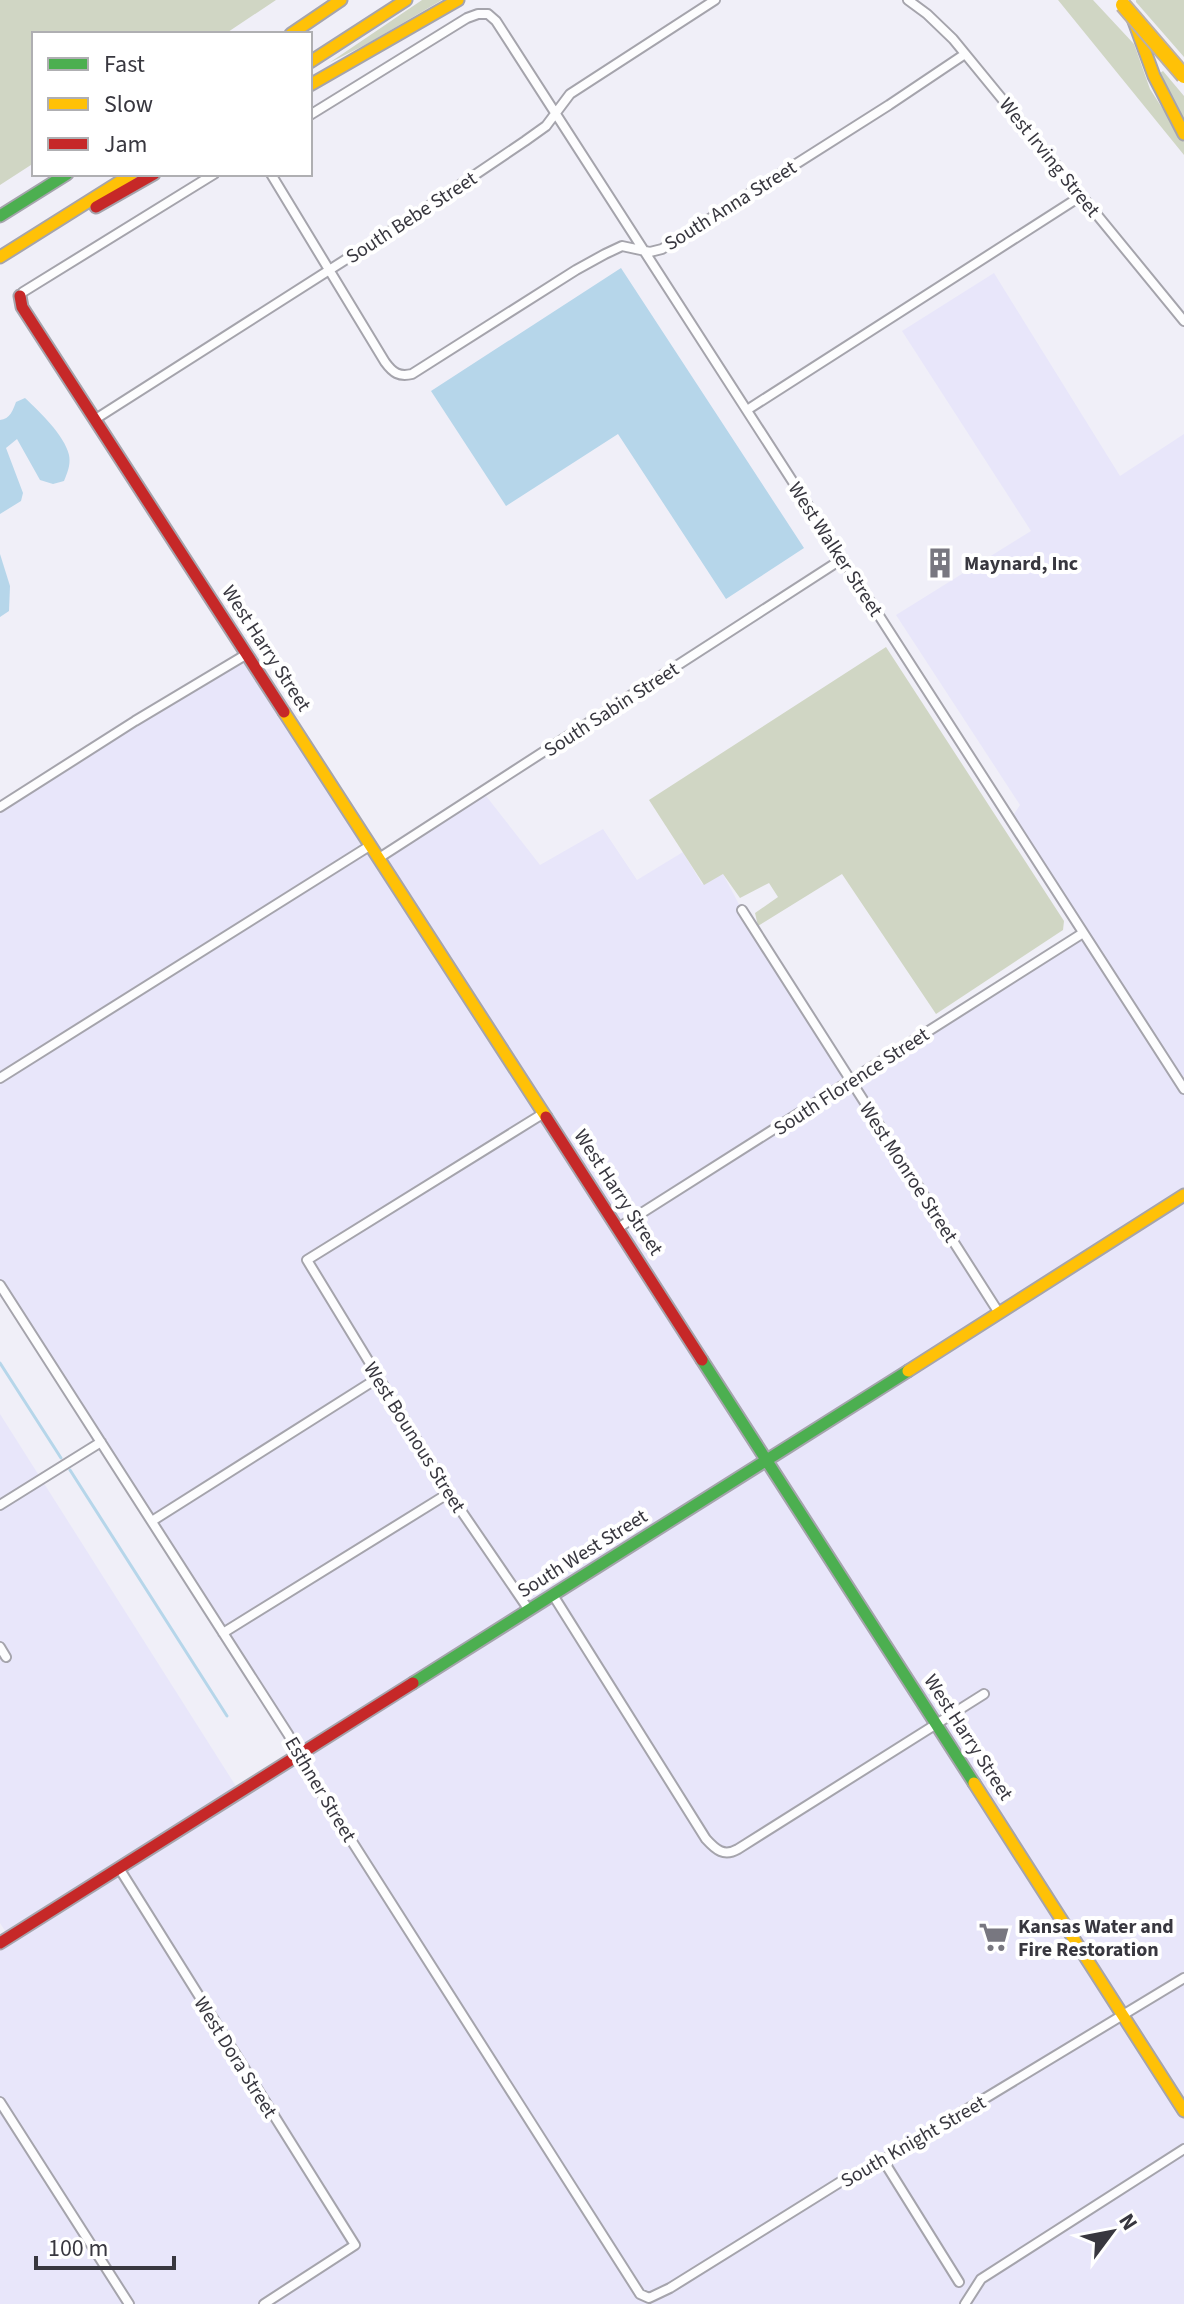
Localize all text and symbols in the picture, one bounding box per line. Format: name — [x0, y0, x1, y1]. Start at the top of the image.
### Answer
legend — [32, 32, 312, 176]
text: Fast — [104, 47, 145, 82]
text: Slow — [104, 87, 153, 122]
street label: West Irving Street — [992, 92, 1106, 224]
text: Jam — [104, 127, 148, 162]
street label: South Anna Street — [659, 154, 802, 258]
street label: South Bebe Street — [341, 165, 483, 271]
street label: West Walker Street — [781, 477, 889, 623]
building icon: Maynard, Inc — [923, 546, 957, 580]
place label: Maynard, Inc — [964, 550, 1078, 578]
street label: West Harry Street — [215, 580, 318, 717]
street label: South Sabin Street — [539, 656, 685, 764]
street label: South Florence Street — [768, 1021, 935, 1143]
street label: West Monroe Street — [852, 1097, 964, 1248]
street label: West Harry Street — [567, 1124, 670, 1261]
street label: West Bounous Street — [356, 1357, 472, 1519]
street label: South West Street — [512, 1502, 653, 1605]
street label: West Harry Street — [917, 1669, 1020, 1806]
street label: Esthner Street — [278, 1732, 363, 1848]
place label: Kansas Water and Fire Restoration — [1018, 1913, 1174, 1964]
supermarket icon: Kansas Water and Fire Restoration — [977, 1920, 1011, 1954]
street label: West Dora Street — [187, 1992, 284, 2124]
street label: South Knight Street — [836, 2089, 991, 2195]
north arrow — [1072, 2192, 1152, 2272]
text: N — [1111, 2207, 1146, 2237]
scale bar — [36, 2220, 174, 2270]
text: 100 m — [48, 2231, 108, 2266]

